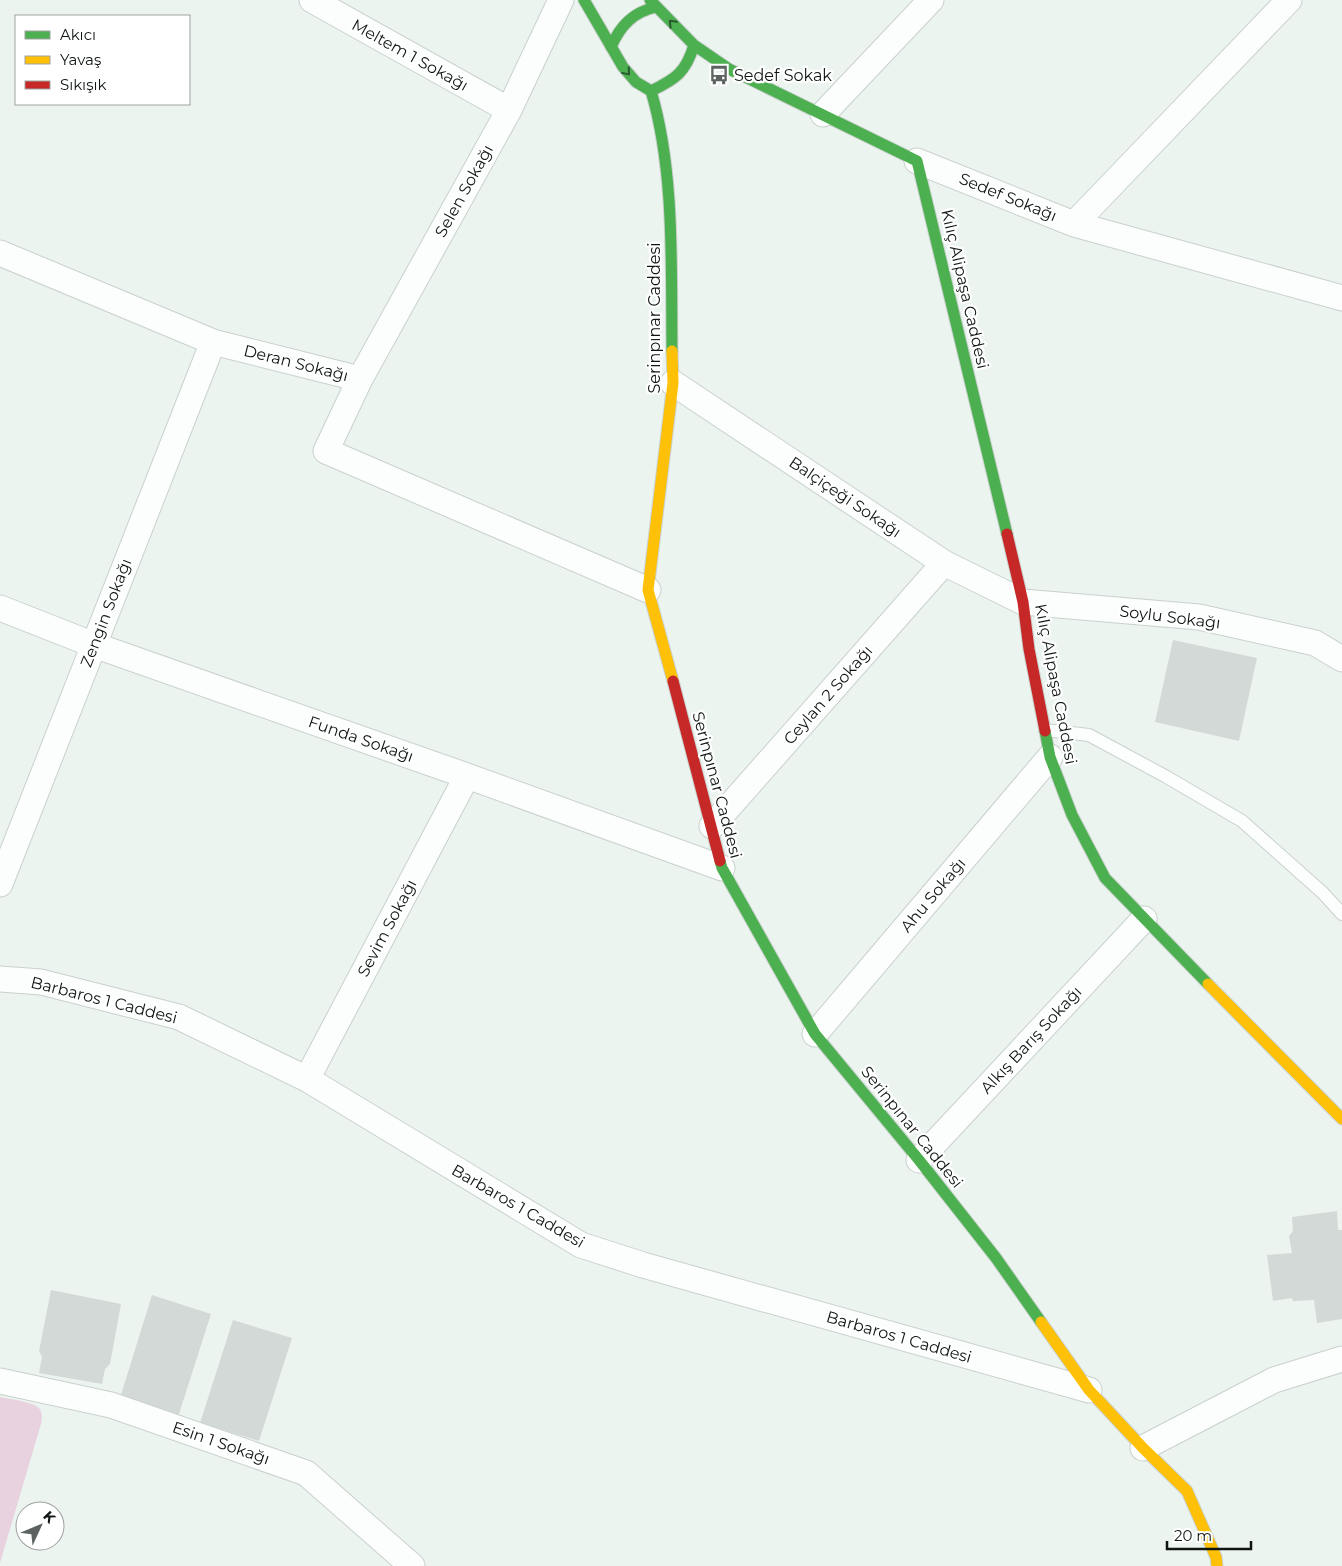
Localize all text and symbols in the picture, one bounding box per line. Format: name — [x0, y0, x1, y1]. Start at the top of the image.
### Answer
legend — [15, 15, 190, 105]
street label: Meltem 1 Sokağı — [349, 15, 471, 95]
one-way arrow — [669, 20, 678, 29]
text: Akıcı — [60, 25, 96, 44]
text: Yavaş — [60, 50, 101, 69]
bus stop icon: Sedef Sokak — [708, 64, 730, 86]
one-way arrow — [621, 66, 630, 75]
place label: Sedef Sokak — [734, 66, 832, 85]
text: Sıkışık — [60, 75, 107, 94]
street label: Selen Sokağı — [431, 142, 497, 240]
street label: Sedef Sokağı — [956, 169, 1060, 225]
street label: Kılıç Alipaşa Caddesi — [937, 207, 993, 371]
street label: Serinpınar Caddesi — [645, 242, 664, 394]
street label: Deran Sokağı — [242, 341, 350, 385]
street label: Balçiçeği Sokağı — [785, 453, 905, 541]
street label: Zengin Sokağı — [77, 556, 135, 670]
street label: Soylu Sokağı — [1118, 601, 1222, 633]
street label: Kılıç Alipaşa Caddesi — [1031, 602, 1081, 766]
street label: Ceylan 2 Sokağı — [780, 642, 876, 748]
street label: Serinpınar Caddesi — [688, 710, 746, 860]
street label: Funda Sokağı — [306, 712, 416, 766]
street label: Ahu Sokağı — [896, 854, 970, 936]
street label: Sevim Sokağı — [353, 876, 421, 980]
street label: Barbaros 1 Caddesi — [29, 973, 179, 1027]
street label: Alkış Barış Sokağı — [976, 982, 1086, 1098]
street label: Serinpınar Caddesi — [857, 1062, 967, 1192]
street label: Barbaros 1 Caddesi — [448, 1160, 588, 1252]
street label: Barbaros 1 Caddesi — [824, 1307, 974, 1367]
street label: Esin 1 Sokağı — [170, 1417, 272, 1469]
north arrow — [15, 1501, 65, 1551]
text: K — [39, 1507, 60, 1527]
scale bar — [1167, 1518, 1251, 1550]
text: 20 m — [1174, 1526, 1212, 1545]

